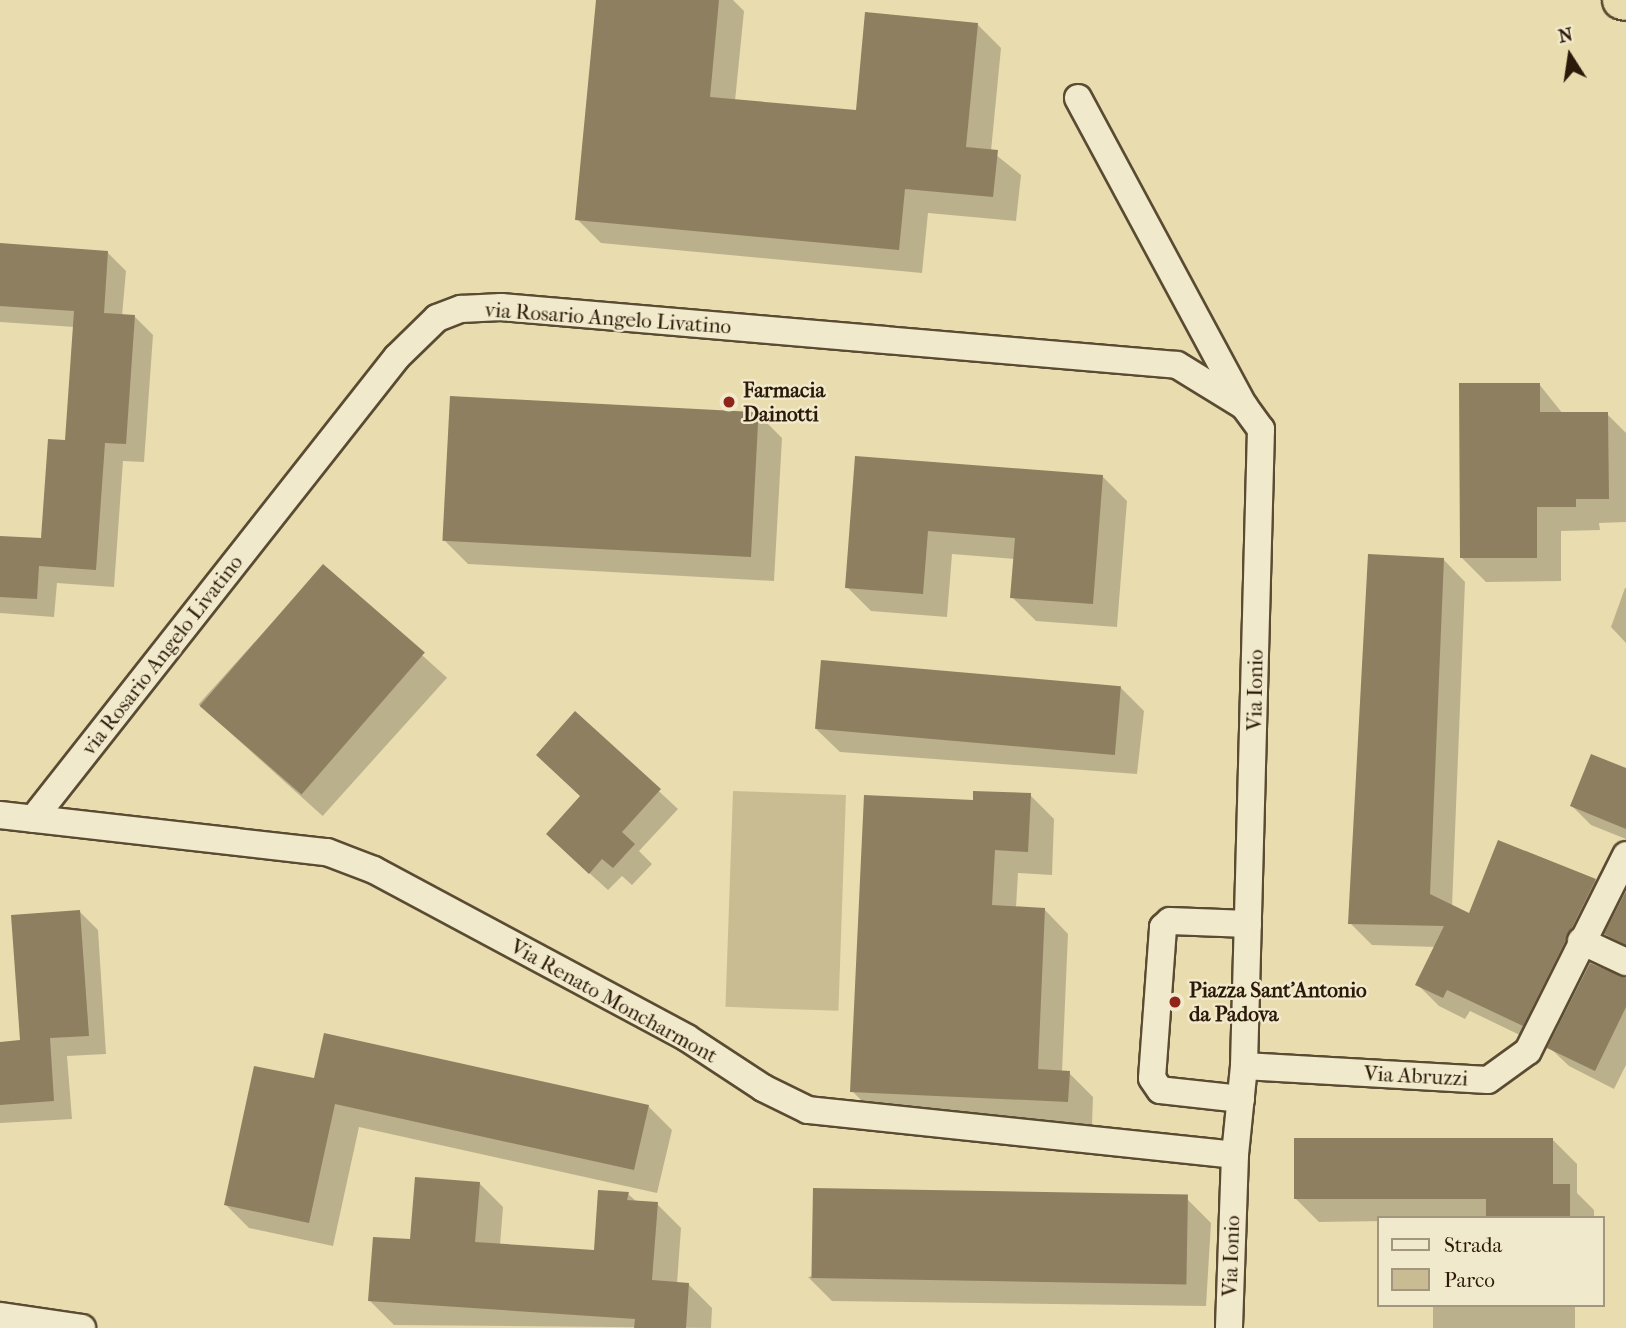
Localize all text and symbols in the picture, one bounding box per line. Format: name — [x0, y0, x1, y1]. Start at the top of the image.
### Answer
north arrow — [1535, 21, 1605, 91]
text: N — [1556, 23, 1575, 48]
street label: via Rosario Angelo Livatino — [484, 297, 732, 339]
place label: Farmacia Dainotti — [743, 377, 825, 427]
marker: Farmacia Dainotti — [721, 394, 737, 410]
street label: via Rosario Angelo Livatino — [76, 550, 248, 760]
street label: Via Ionio — [1242, 649, 1268, 731]
street label: Via Renato Moncharmont — [506, 934, 722, 1068]
place label: Piazza Sant'Antonio da Padova — [1189, 977, 1367, 1027]
marker: Piazza Sant'Antonio da Padova — [1167, 994, 1183, 1010]
street label: Via Abruzzi — [1363, 1061, 1469, 1091]
street label: Via Ionio — [1217, 1215, 1245, 1297]
legend — [1378, 1216, 1605, 1307]
text: Strada — [1444, 1233, 1502, 1257]
text: Parco — [1444, 1268, 1495, 1292]

